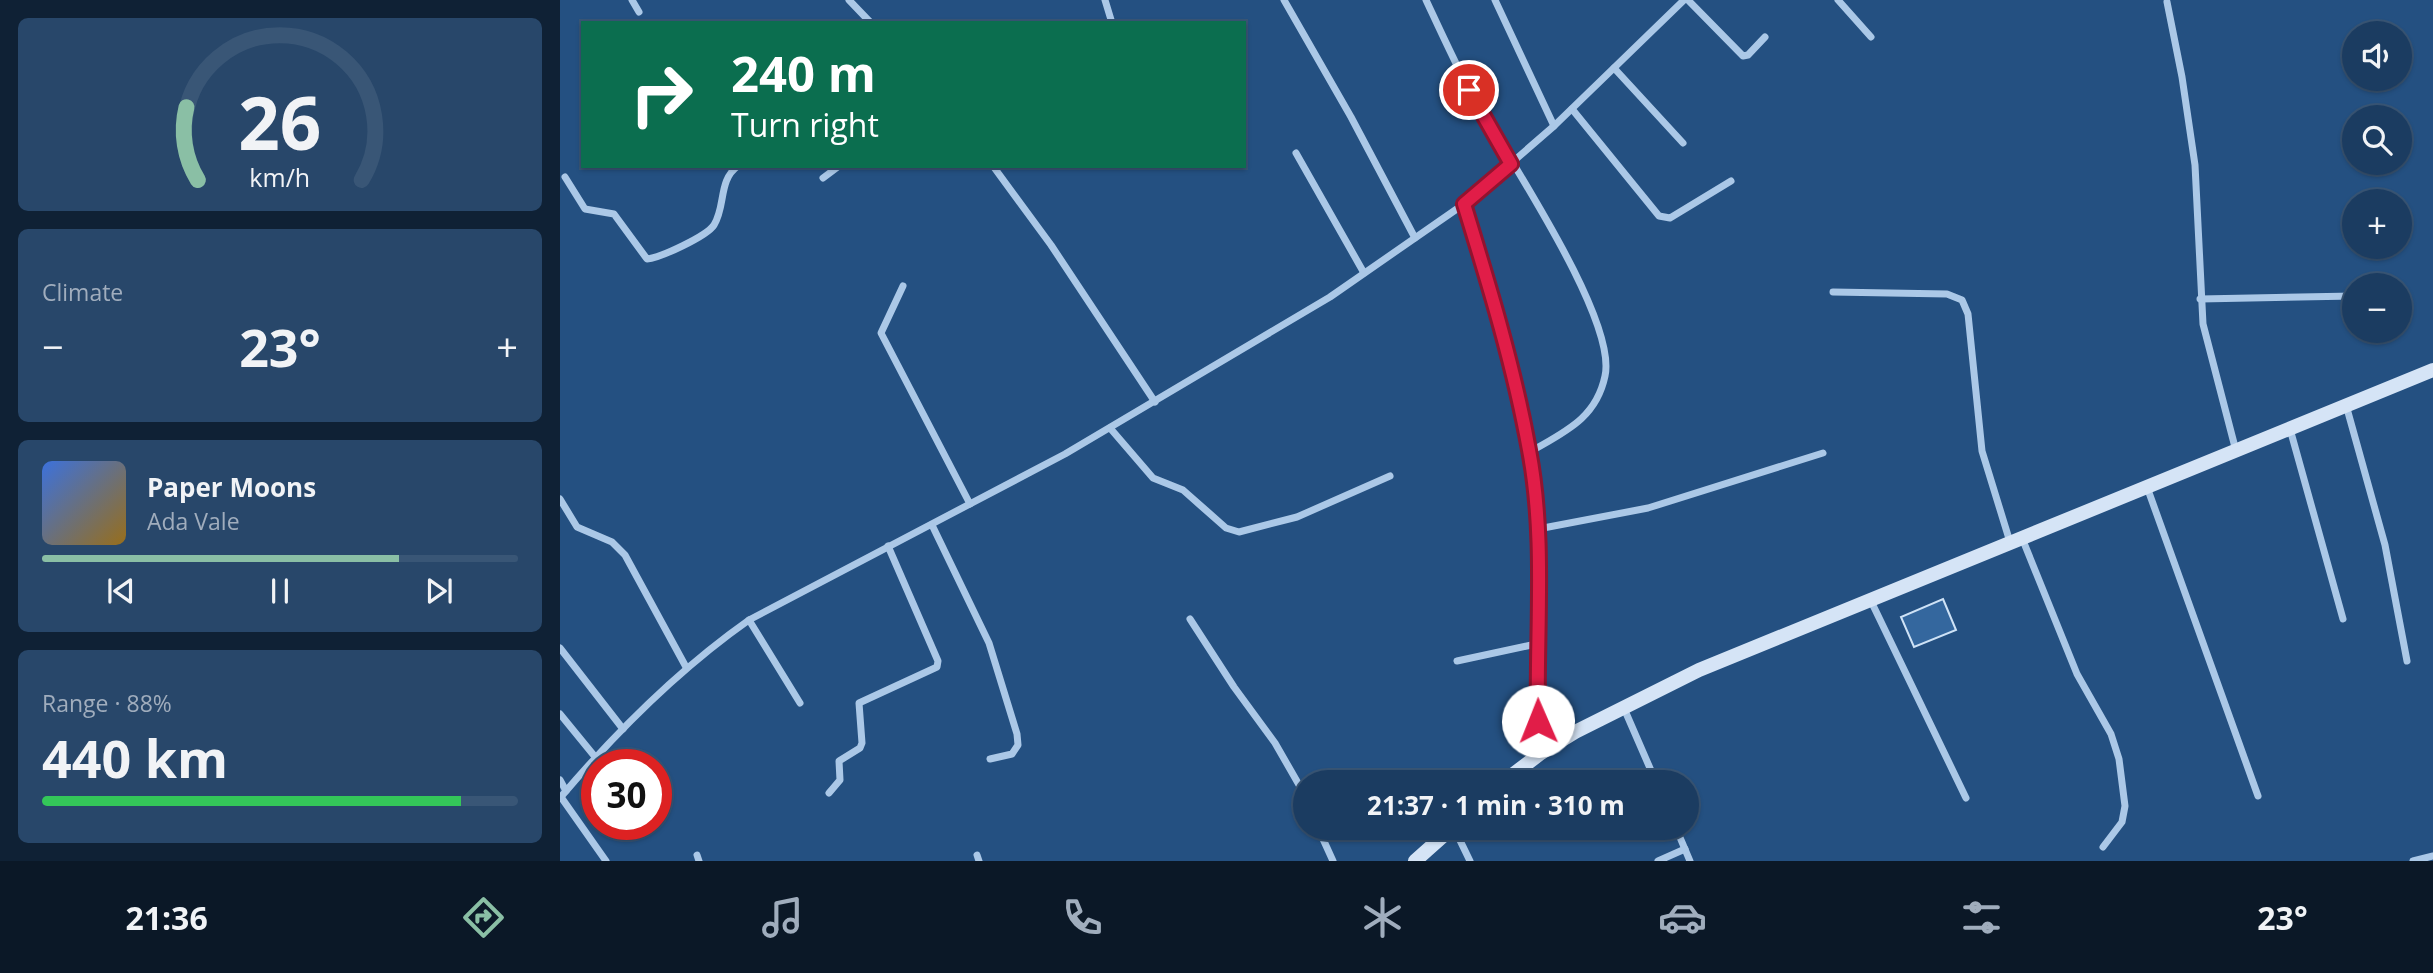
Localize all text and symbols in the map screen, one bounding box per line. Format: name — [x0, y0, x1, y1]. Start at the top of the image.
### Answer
map controls — [2342, 21, 2412, 343]
button: sound — [2342, 21, 2412, 91]
text: 240 m — [731, 40, 876, 106]
icon: right — [616, 49, 707, 140]
pin — [1439, 60, 1499, 120]
icon: arrive — [1450, 71, 1488, 109]
text: 26 — [238, 73, 322, 172]
text: Turn right — [731, 103, 879, 146]
button: search — [2342, 105, 2412, 175]
text: km/h — [250, 160, 310, 194]
button: + — [2342, 189, 2412, 259]
button: − — [2342, 273, 2412, 343]
text: Climate — [42, 276, 123, 308]
text: 23° — [239, 311, 321, 382]
text: − — [42, 320, 64, 372]
text: + — [496, 320, 518, 372]
text: Paper Moons — [147, 469, 316, 505]
text: Ada Vale — [147, 505, 240, 537]
icon: previous — [102, 572, 140, 610]
icon: pause — [261, 572, 299, 610]
icon: next — [420, 572, 458, 610]
position arrow — [1501, 684, 1575, 758]
text: Range · 88% — [42, 687, 172, 719]
text: 440 km — [42, 722, 228, 793]
speed limit sign: 30 — [581, 749, 672, 840]
text: 21:37 · 1 min · 310 m — [1367, 787, 1625, 823]
icon: directions — [459, 893, 508, 942]
icon: music — [758, 893, 807, 942]
icon: phone — [1058, 893, 1107, 942]
icon: climate — [1358, 893, 1407, 942]
icon: car — [1658, 893, 1707, 942]
icon: filters — [1957, 893, 2006, 942]
text: 21:36 — [125, 896, 208, 939]
text: 23° — [2257, 896, 2308, 939]

